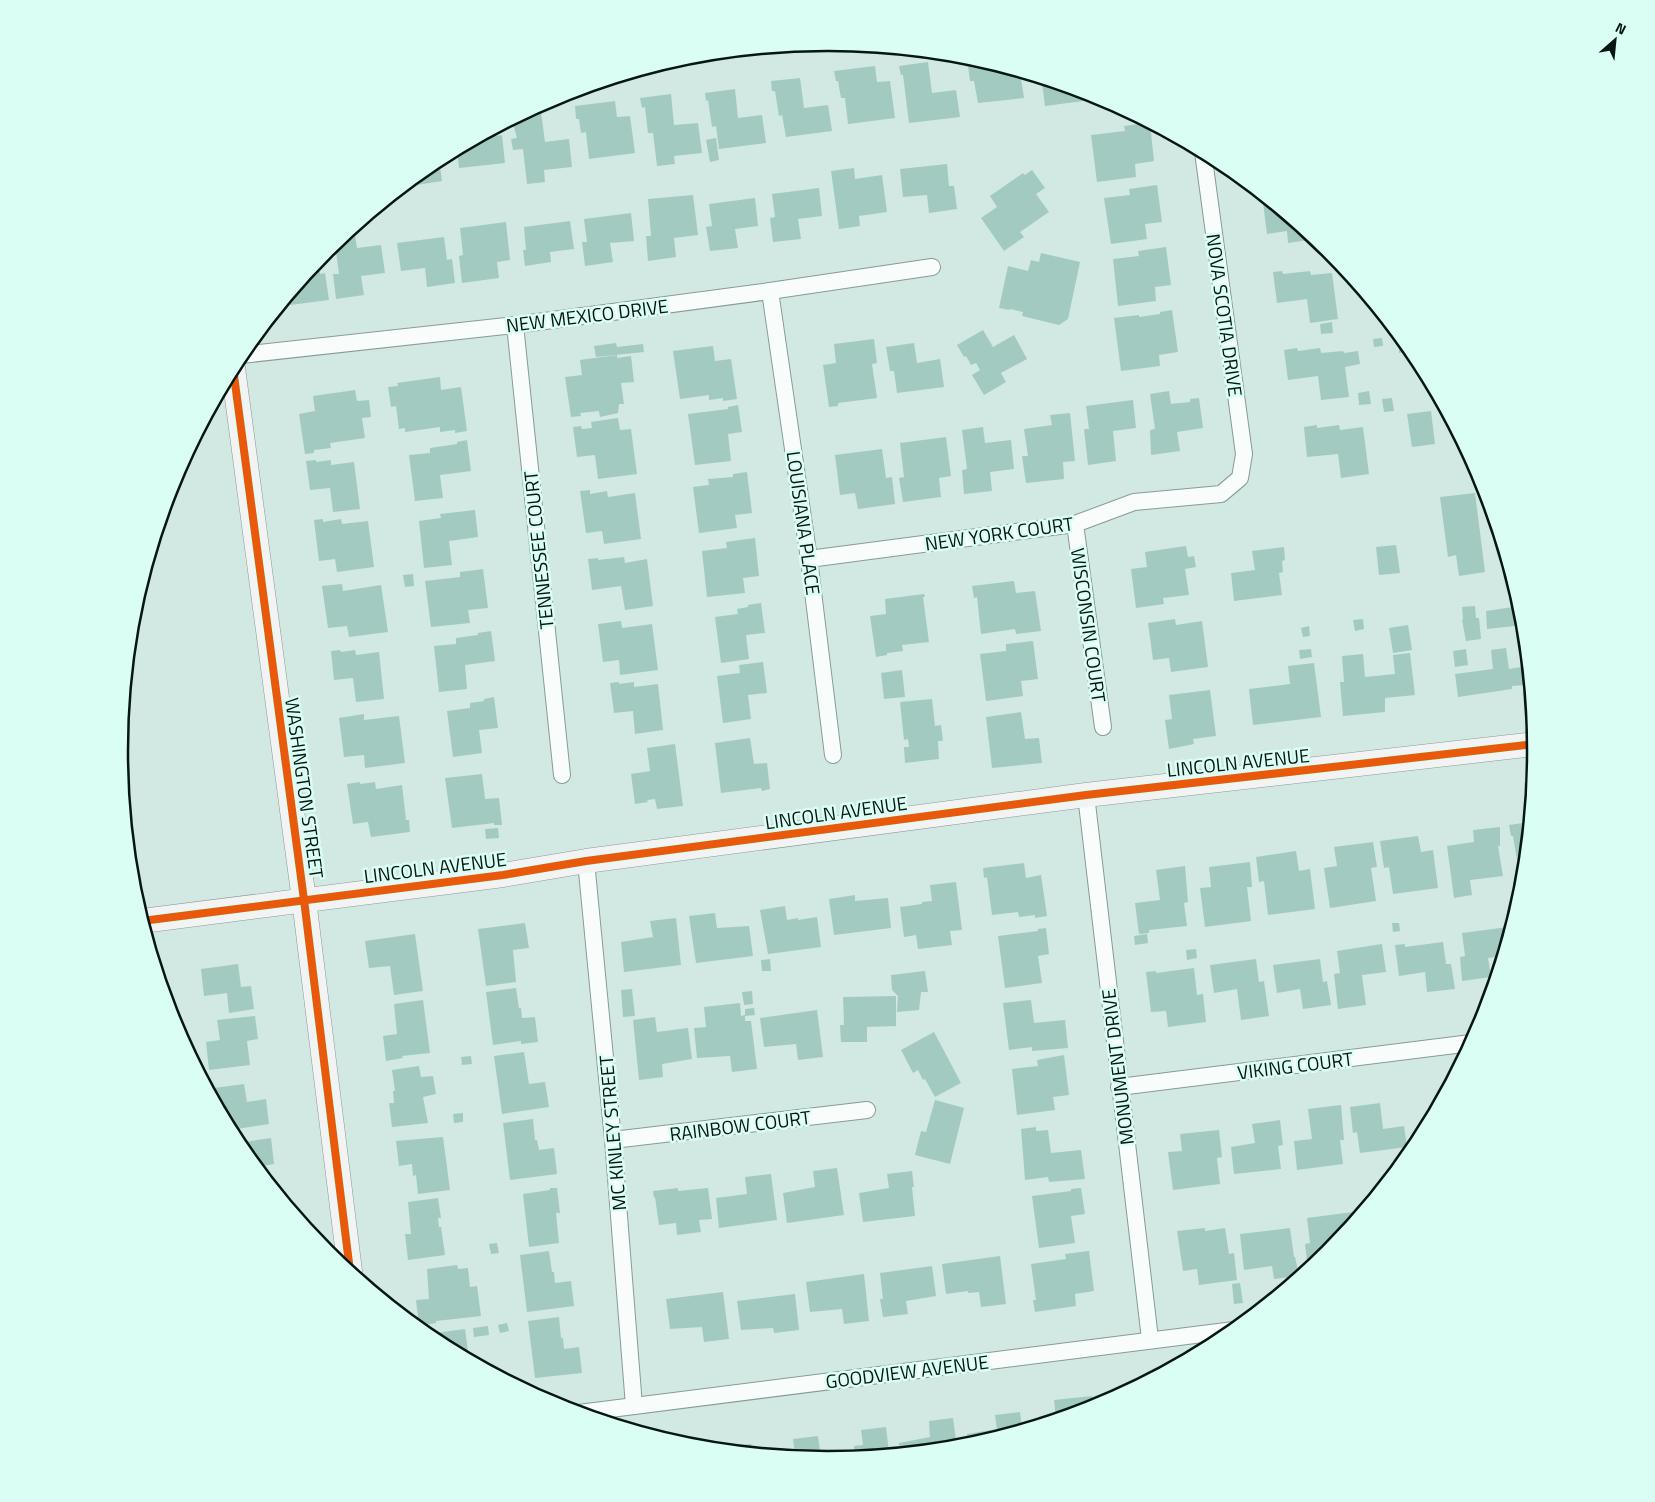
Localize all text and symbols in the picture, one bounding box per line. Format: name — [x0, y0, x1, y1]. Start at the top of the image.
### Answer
north arrow — [1590, 15, 1640, 65]
text: N — [1612, 16, 1630, 40]
street label: NOVA SCOTIA DRIVE — [1199, 232, 1251, 398]
street label: NEW MEXICO DRIVE — [504, 291, 670, 339]
street label: LOUISIANA PLACE — [780, 449, 828, 597]
street label: TENNESSEE COURT — [515, 469, 561, 631]
street label: NEW YORK COURT — [923, 508, 1075, 558]
street label: WISCONSIN COURT — [1064, 546, 1114, 704]
street label: WASHINGTON STREET — [278, 696, 332, 880]
street label: LINCOLN AVENUE — [1165, 740, 1311, 784]
street label: LINCOLN AVENUE — [763, 788, 909, 836]
street label: LINCOLN AVENUE — [362, 844, 508, 890]
street label: MONUMENT DRIVE — [1093, 987, 1141, 1147]
street label: VIKING COURT — [1235, 1044, 1355, 1086]
street label: MC KINLEY STREET — [591, 1054, 633, 1212]
street label: RAINBOW COURT — [668, 1102, 812, 1148]
street label: GOODVIEW AVENUE — [824, 1347, 990, 1395]

